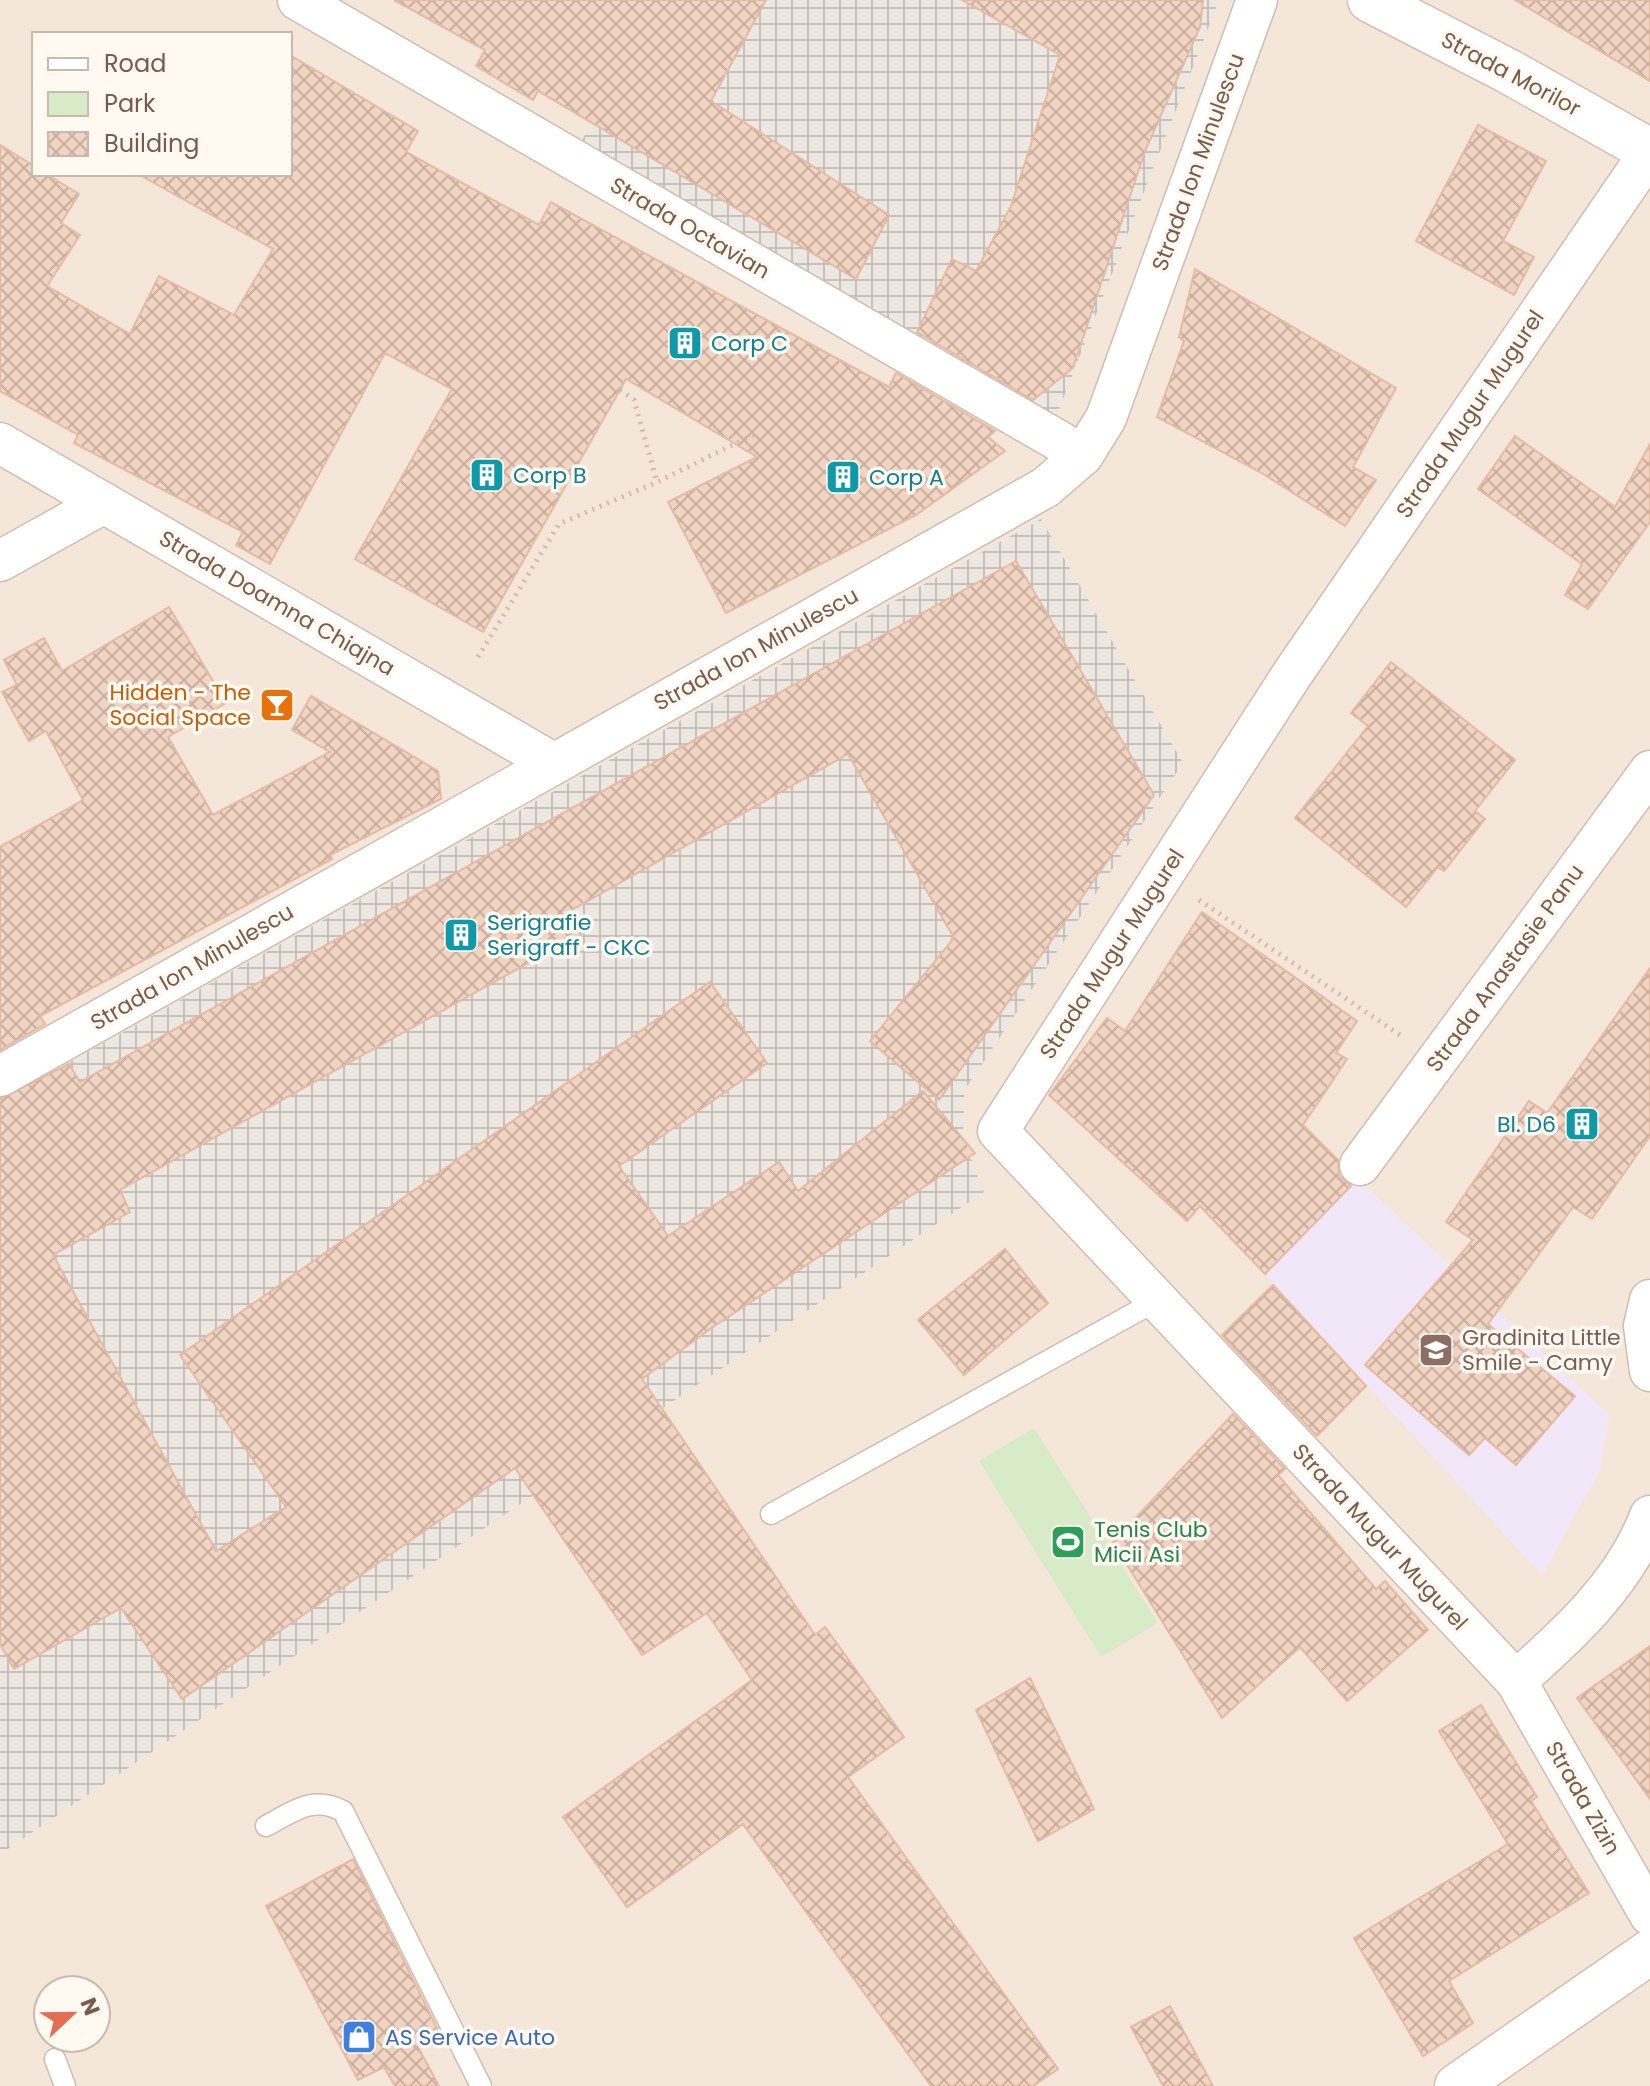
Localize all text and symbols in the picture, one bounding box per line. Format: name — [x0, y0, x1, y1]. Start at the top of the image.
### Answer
street label: Strada Morilor — [1436, 24, 1586, 124]
legend — [32, 32, 292, 176]
text: Road — [104, 47, 166, 80]
street label: Strada Ion Minulescu — [1144, 49, 1252, 275]
text: Park — [104, 87, 156, 120]
text: Building — [104, 127, 200, 160]
street label: Strada Octavian — [604, 170, 776, 286]
street label: Strada Mugur Mugurel — [1389, 304, 1551, 524]
building icon: Corp C — [666, 324, 704, 362]
place label: Corp C — [711, 328, 788, 359]
building icon: Corp B — [468, 456, 506, 494]
building icon: Corp A — [824, 458, 862, 496]
place label: Corp B — [513, 460, 587, 491]
place label: Corp A — [869, 462, 944, 493]
street label: Strada Doamna Chiajna — [153, 523, 401, 683]
street label: Strada Ion Minulescu — [648, 580, 864, 718]
place label: Hidden - The Social Space — [109, 677, 251, 733]
bar icon: Hidden - The Social Space — [258, 686, 296, 724]
street label: Strada Mugur Mugurel — [1032, 843, 1192, 1065]
street label: Strada Anastasie Panu — [1419, 858, 1591, 1078]
street label: Strada Ion Minulescu — [85, 896, 299, 1038]
place label: Serigrafie Serigraff - CKC — [487, 907, 651, 963]
building icon: Serigrafie Serigraff - CKC — [442, 916, 480, 954]
building icon: Bl. D6 — [1563, 1105, 1601, 1143]
place label: Bl. D6 — [1497, 1109, 1556, 1140]
place label: Gradinita Little Smile - Camy — [1462, 1322, 1621, 1378]
school or university icon: Gradinita Little Smile - Camy — [1417, 1331, 1455, 1369]
street label: Strada Mugur Mugurel — [1285, 1437, 1475, 1637]
place label: Tenis Club Micii Asi — [1094, 1514, 1208, 1570]
sports icon: Tenis Club Micii Asi — [1049, 1523, 1087, 1561]
street label: Strada Zizin — [1538, 1736, 1628, 1860]
north arrow — [32, 1974, 112, 2054]
text: N — [73, 1993, 108, 2020]
shop icon: AS Service Auto — [340, 2018, 378, 2056]
place label: AS Service Auto — [385, 2022, 555, 2053]

